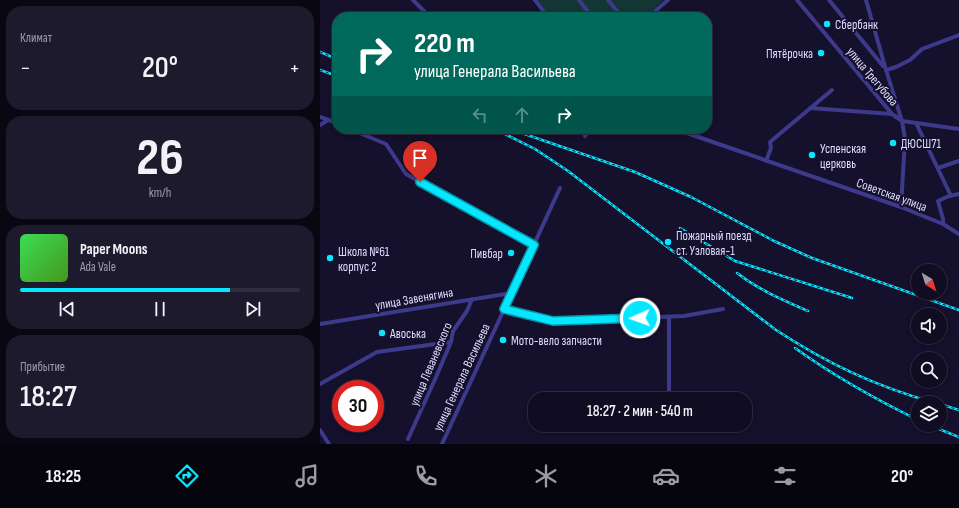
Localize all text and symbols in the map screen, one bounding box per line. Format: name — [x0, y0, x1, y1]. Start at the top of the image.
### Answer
place label: Сбербанк — [835, 17, 878, 33]
marker: Сбербанк — [822, 19, 832, 29]
text: 220 m — [414, 27, 475, 60]
icon: right — [348, 28, 400, 80]
text: Климат — [20, 30, 52, 46]
street label: улица Трегубова — [843, 44, 902, 110]
place label: Пятёрочка — [766, 46, 813, 62]
marker: Пятёрочка — [816, 48, 826, 58]
text: 20° — [142, 50, 178, 86]
text: − — [20, 55, 31, 82]
text: + — [289, 55, 300, 82]
text: улица Генерала Васильева — [414, 61, 576, 82]
icon: left — [469, 104, 491, 126]
icon: ahead — [511, 104, 533, 126]
icon: right — [553, 104, 575, 126]
text: 26 — [136, 127, 184, 190]
place label: ДЮСШ71 — [901, 136, 941, 152]
marker: ДЮСШ71 — [888, 138, 898, 148]
pin — [403, 141, 437, 182]
place label: Успенская церковь — [820, 141, 866, 172]
icon: arrive — [409, 147, 431, 169]
marker: Успенская церковь — [807, 150, 817, 160]
street label: Советская улица — [854, 175, 929, 215]
text: km/h — [149, 185, 171, 201]
place label: Пожарный поезд ст. Узловая-1 — [676, 228, 752, 259]
marker: Пожарный поезд ст. Узловая-1 — [663, 237, 673, 247]
text: Paper Moons — [80, 240, 148, 259]
place label: Школа №61 корпус 2 — [338, 244, 390, 275]
place label: Пивбар — [470, 246, 503, 262]
marker: Пивбар — [506, 248, 516, 258]
marker: Школа №61 корпус 2 — [325, 253, 335, 263]
text: Ada Vale — [80, 259, 116, 275]
north arrow — [911, 264, 947, 300]
map controls — [911, 264, 947, 432]
street label: улица Завенягина — [374, 284, 454, 314]
position arrow — [619, 297, 661, 339]
icon: previous — [56, 298, 78, 320]
icon: pause — [149, 298, 171, 320]
icon: next — [242, 298, 264, 320]
button: sound — [911, 308, 947, 344]
street label: улица Леваневского — [406, 320, 456, 409]
street label: улица Генерала Васильева — [430, 321, 494, 434]
place label: Авоська — [389, 326, 426, 342]
marker: Авоська — [377, 328, 387, 338]
place label: Мото-вело запчасти — [511, 333, 602, 349]
marker: Мото-вело запчасти — [498, 335, 508, 345]
button: search — [911, 352, 947, 388]
text: Прибытие — [20, 359, 65, 375]
text: 18:27 — [20, 379, 77, 415]
speed limit sign: 30 — [332, 380, 384, 432]
button: layers — [911, 396, 947, 432]
text: 18:27 · 2 мин · 540 m — [587, 402, 693, 421]
icon: directions — [173, 462, 201, 490]
icon: music — [293, 462, 321, 490]
icon: phone — [412, 462, 440, 490]
icon: climate — [532, 462, 560, 490]
icon: car — [652, 462, 680, 490]
icon: filters — [771, 462, 799, 490]
text: 18:25 — [46, 466, 81, 487]
text: 20° — [891, 466, 913, 487]

